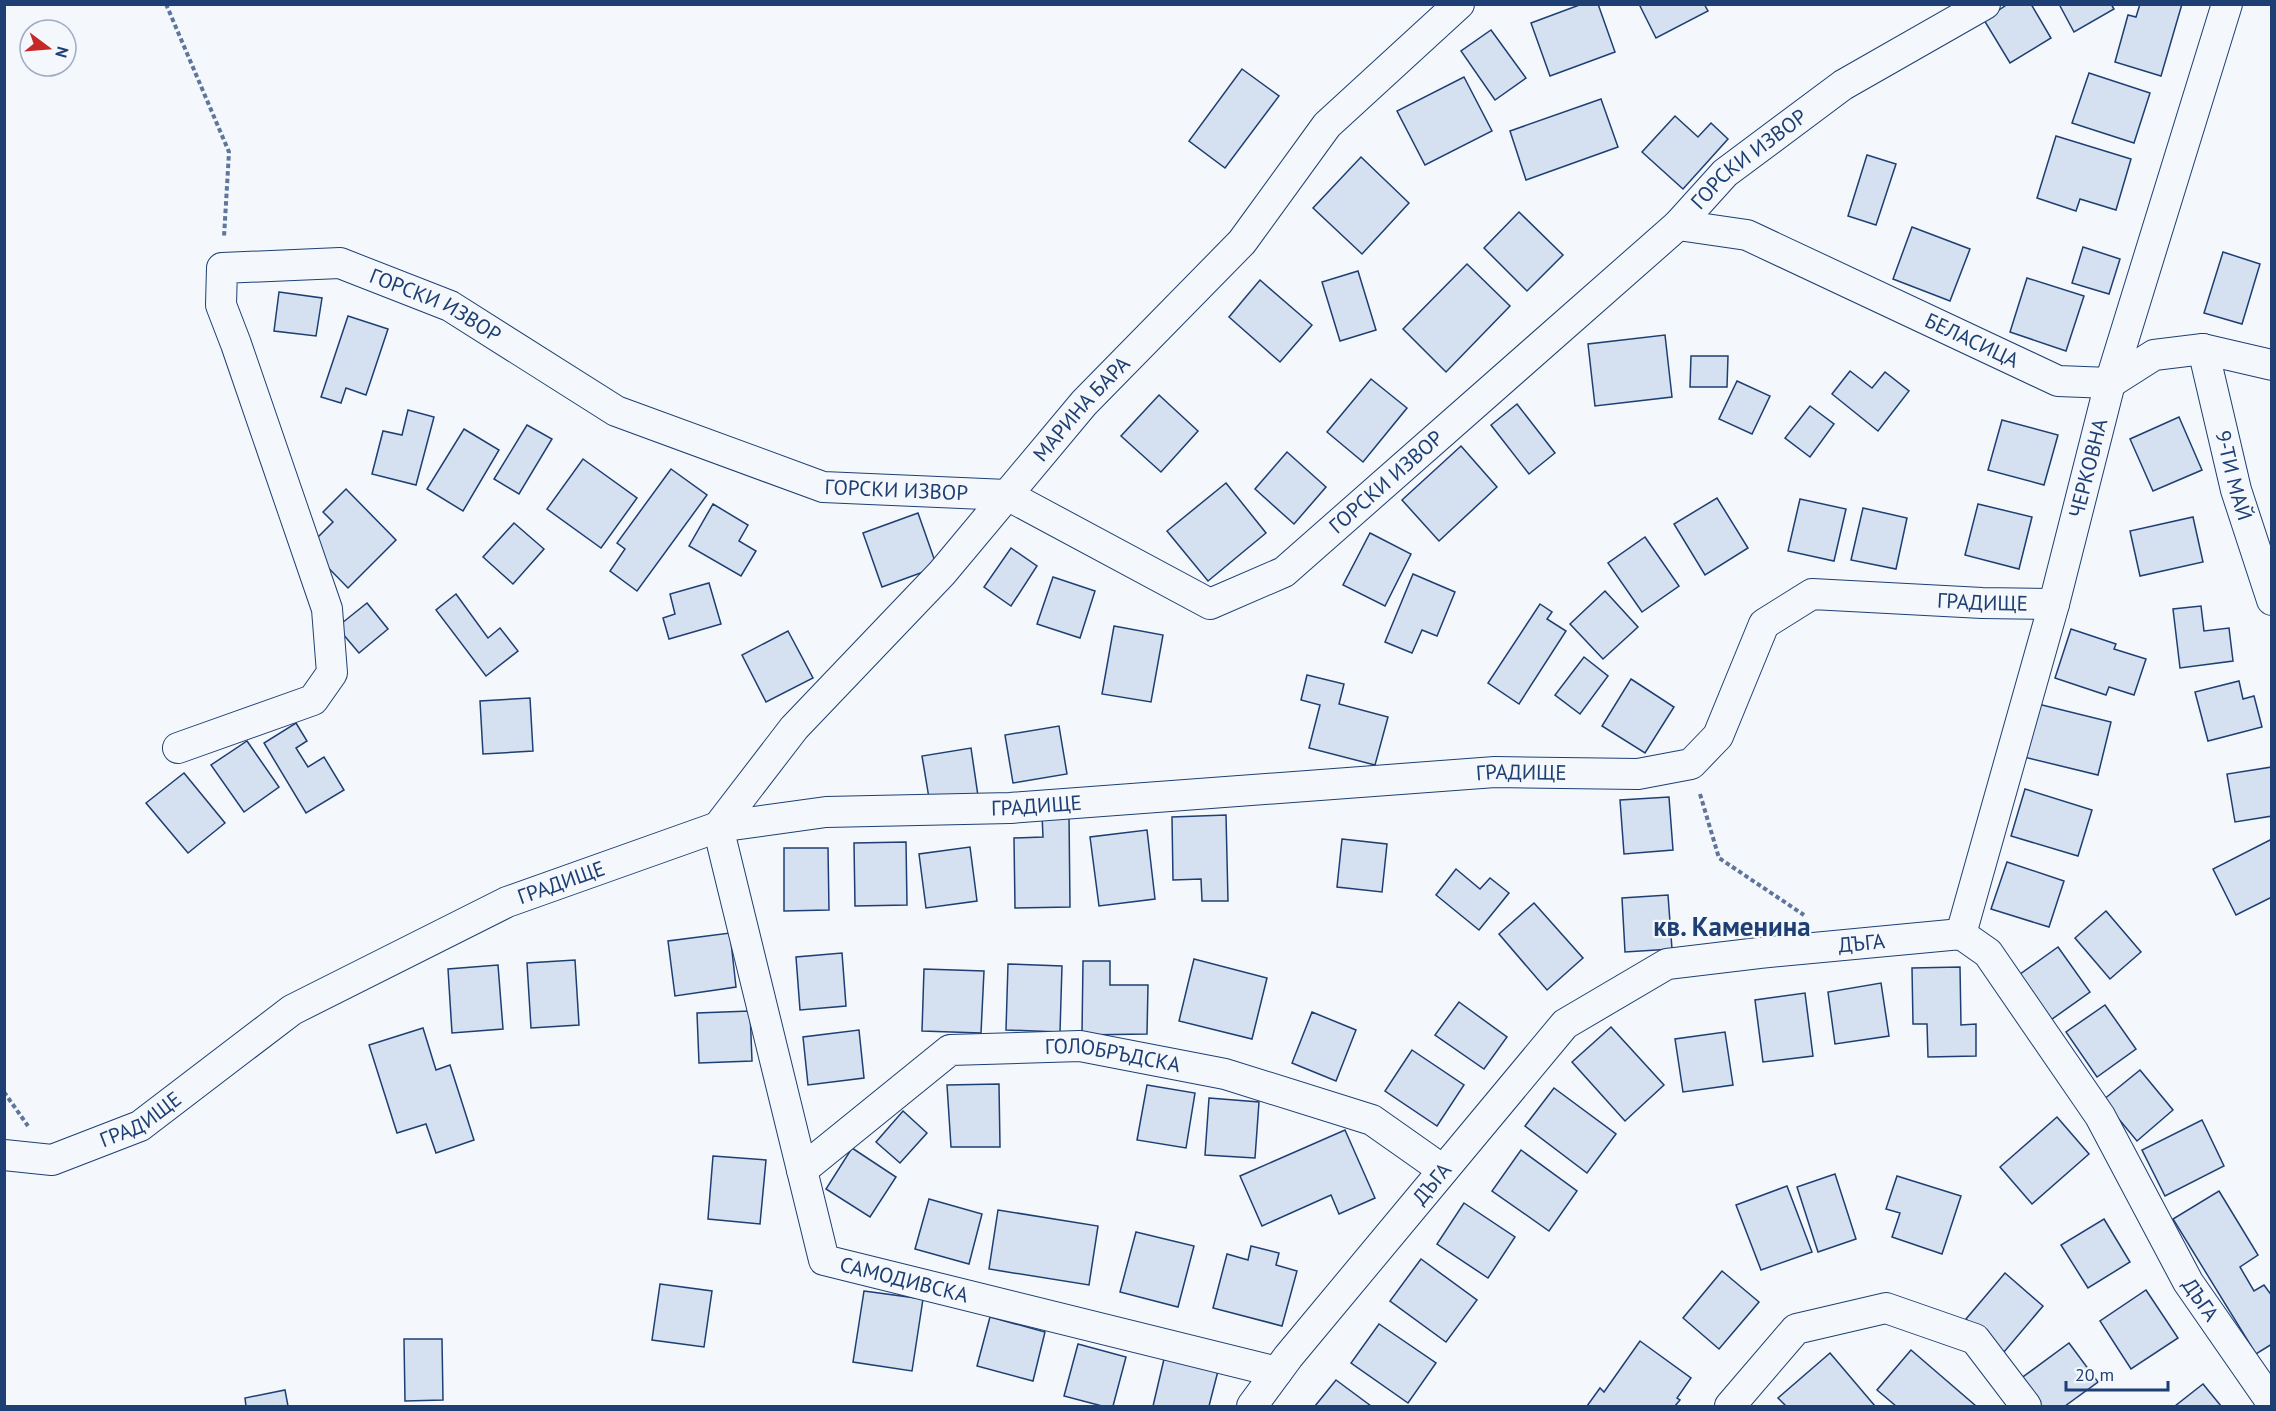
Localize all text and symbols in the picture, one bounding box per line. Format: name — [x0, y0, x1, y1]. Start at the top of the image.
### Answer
north arrow — [18, 18, 78, 78]
text: N — [51, 44, 73, 60]
street label: ГОРСКИ ИЗВОР — [1685, 103, 1812, 215]
street label: ГОРСКИ ИЗВОР — [366, 262, 507, 348]
street label: БЕЛАСИЦА — [1921, 306, 2024, 374]
street label: МАРИНА БАРА — [1027, 350, 1136, 467]
street label: ЧЕРКОВНА — [2062, 415, 2114, 520]
street label: ГОРСКИ ИЗВОР — [1323, 424, 1449, 539]
street label: 9-ТИ МАЙ — [2210, 428, 2259, 524]
street label: ГОРСКИ ИЗВОР — [824, 473, 969, 506]
street label: ГРАДИЩЕ — [1936, 587, 2028, 617]
street label: ГРАДИЩЕ — [1475, 758, 1567, 786]
street label: ГРАДИЩЕ — [991, 789, 1083, 821]
street label: ГРАДИЩЕ — [514, 854, 608, 910]
district label: кв. Каменина — [1653, 909, 1811, 943]
street label: ДЪГА — [1837, 927, 1887, 958]
street label: ГОЛОБРЪДСКА — [1044, 1032, 1184, 1078]
street label: ГРАДИЩЕ — [96, 1085, 187, 1153]
street label: ДЪГА — [1406, 1156, 1457, 1210]
street label: САМОДИВСКА — [837, 1250, 972, 1309]
street label: ДЪГА — [2176, 1272, 2225, 1327]
scale bar — [2066, 1354, 2168, 1392]
text: 20 m — [2075, 1363, 2114, 1386]

